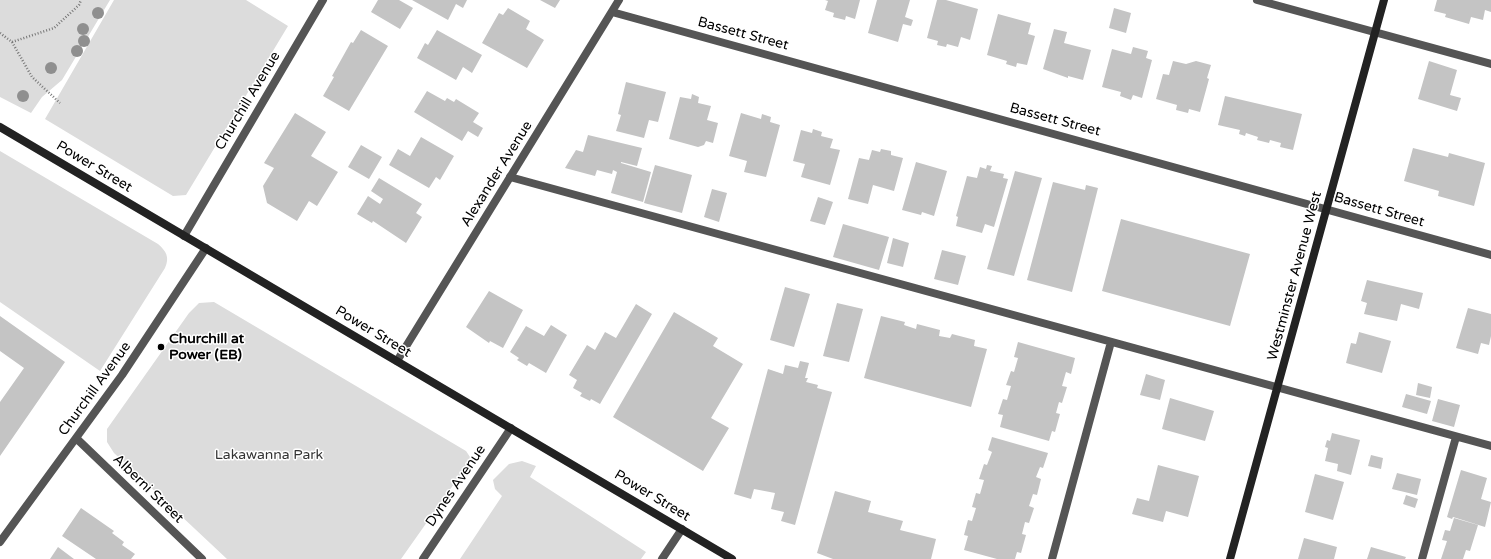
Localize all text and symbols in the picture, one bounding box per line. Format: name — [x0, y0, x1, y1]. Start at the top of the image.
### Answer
street label: Bassett Street — [696, 14, 790, 54]
street label: Churchill Avenue — [212, 49, 284, 153]
street label: Bassett Street — [1008, 100, 1102, 140]
street label: Alexander Avenue — [458, 118, 536, 230]
street label: Power Street — [53, 138, 135, 196]
street label: Bassett Street — [1332, 189, 1426, 231]
street label: Westminster Avenue West — [1264, 190, 1326, 362]
street label: Power Street — [332, 303, 414, 361]
place label: Churchill at Power (EB) — [169, 331, 244, 364]
street label: Churchill Avenue — [55, 339, 135, 439]
marker: Churchill at Power (EB) — [156, 342, 166, 352]
street label: Dynes Avenue — [422, 442, 490, 530]
park label: Lakawanna Park — [215, 447, 323, 463]
street label: Alberni Street — [109, 451, 187, 527]
street label: Power Street — [611, 467, 693, 525]

